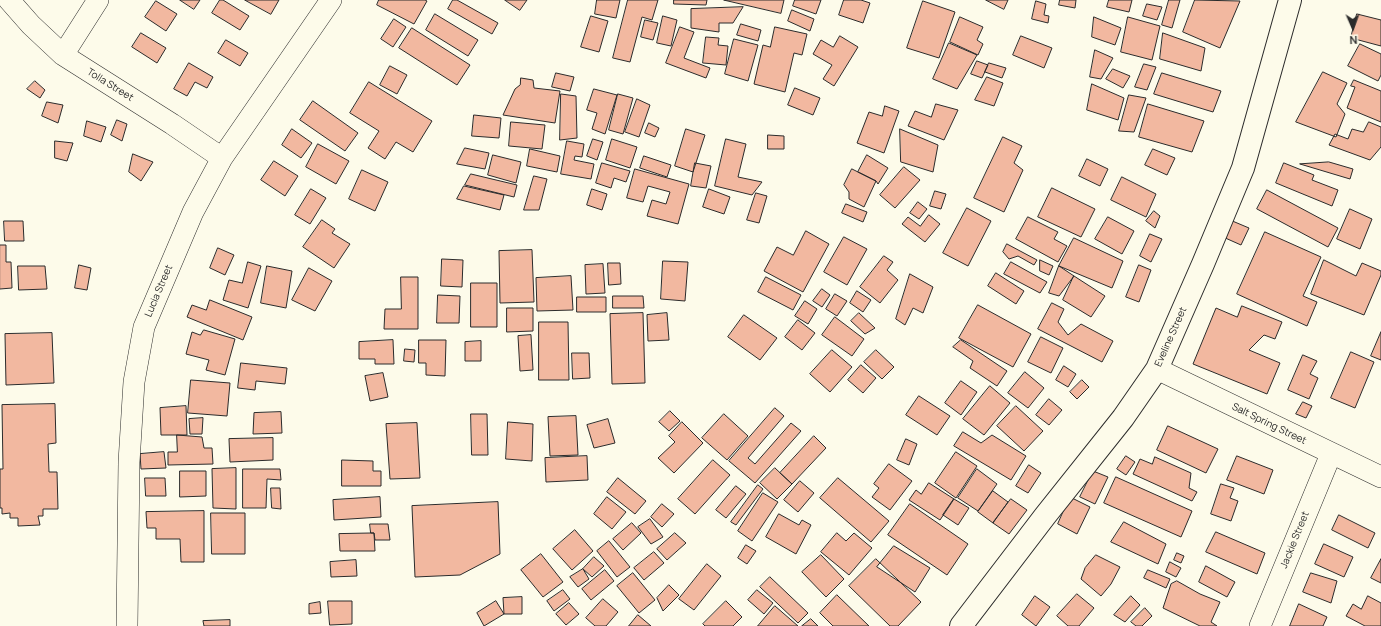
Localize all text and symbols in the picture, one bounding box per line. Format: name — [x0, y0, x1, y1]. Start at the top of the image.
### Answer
north arrow — [1333, 8, 1373, 48]
text: N — [1349, 33, 1358, 48]
street label: Tolla Street — [84, 66, 136, 104]
street label: Lucia Street — [143, 263, 175, 319]
street label: Eveline Street — [1152, 305, 1190, 369]
street label: Salt Spring Street — [1230, 401, 1308, 447]
street label: Jackie Street — [1278, 510, 1312, 570]

